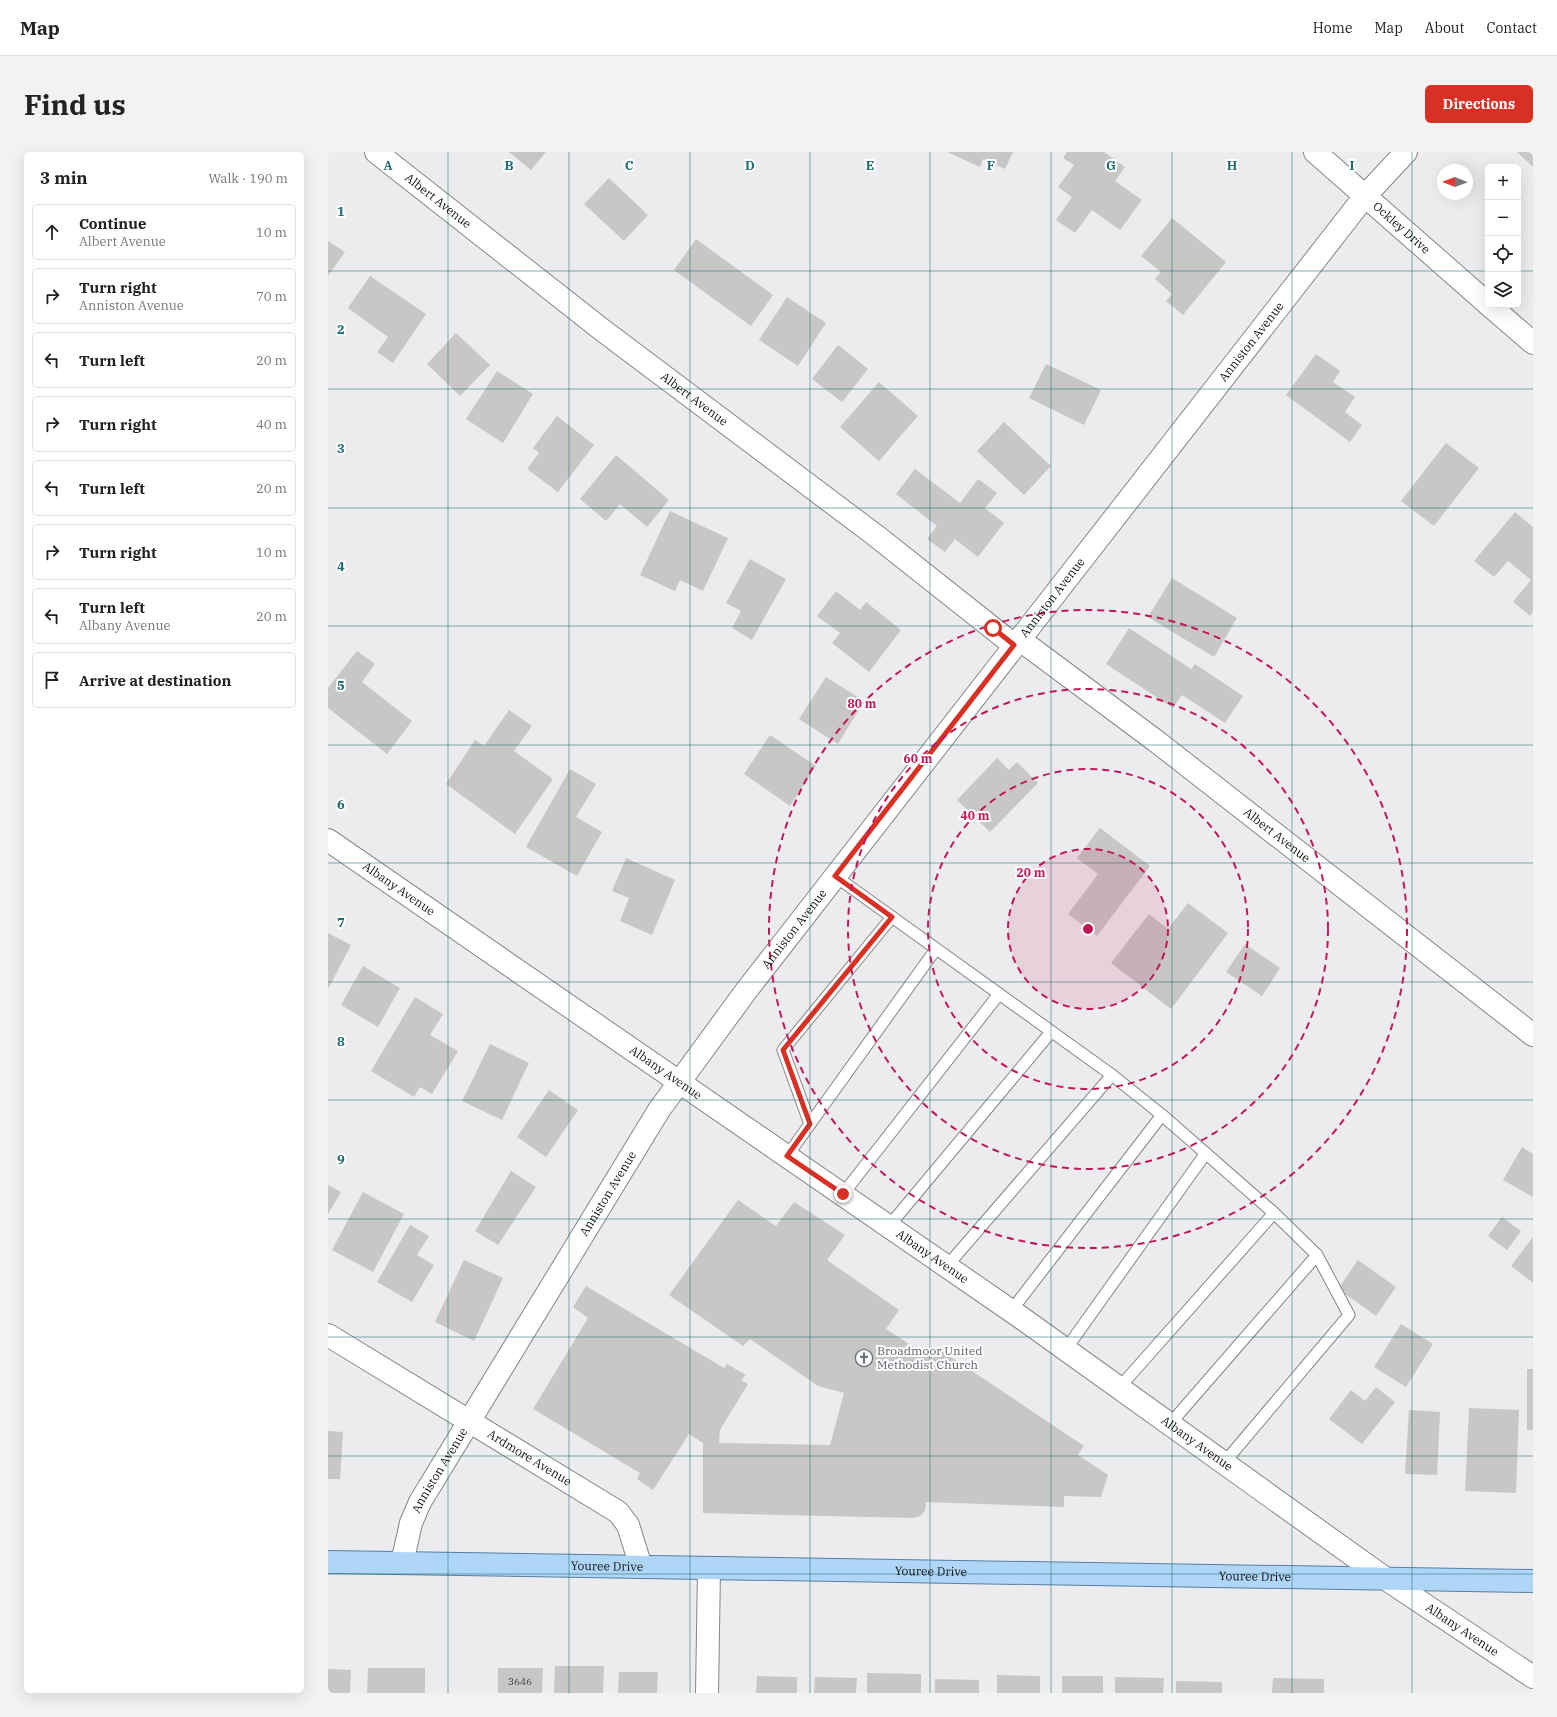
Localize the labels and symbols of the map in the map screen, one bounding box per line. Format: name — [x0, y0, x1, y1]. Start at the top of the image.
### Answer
text: A — [383, 157, 393, 174]
text: B — [504, 157, 514, 174]
text: C — [625, 157, 634, 174]
text: D — [745, 157, 755, 174]
text: E — [866, 157, 874, 174]
text: F — [987, 157, 995, 174]
text: G — [1106, 157, 1116, 174]
text: H — [1227, 157, 1238, 174]
text: I — [1350, 157, 1355, 174]
north arrow — [1437, 164, 1473, 200]
street label: Albert Avenue — [402, 170, 475, 231]
street label: Ockley Drive — [1370, 198, 1433, 257]
text: 1 — [337, 203, 345, 220]
street label: Anniston Avenue — [1215, 299, 1287, 384]
text: 2 — [337, 321, 345, 338]
street label: Albert Avenue — [658, 369, 731, 429]
text: 3 — [337, 440, 345, 457]
street label: Anniston Avenue — [1016, 554, 1088, 640]
text: 4 — [337, 558, 345, 575]
route start — [984, 619, 1002, 637]
text: 5 — [337, 677, 345, 694]
text: 80 m — [848, 696, 877, 711]
text: 60 m — [904, 751, 933, 766]
text: 6 — [337, 796, 345, 813]
street label: Albert Avenue — [1241, 804, 1313, 865]
text: 40 m — [961, 808, 990, 823]
street label: Albany Avenue — [360, 858, 438, 919]
text: 20 m — [1017, 865, 1046, 880]
street label: Anniston Avenue — [758, 886, 830, 971]
text: 7 — [337, 914, 345, 931]
centre of rings — [1081, 922, 1095, 936]
text: 8 — [337, 1033, 345, 1050]
street label: Albany Avenue — [627, 1042, 705, 1102]
street label: Anniston Avenue — [576, 1148, 639, 1239]
text: 9 — [337, 1151, 345, 1168]
route end — [834, 1185, 852, 1203]
street label: Albany Avenue — [894, 1226, 972, 1286]
place label: Broadmoor United Methodist Church — [877, 1343, 983, 1372]
church icon: Broadmoor United Methodist Church — [854, 1348, 874, 1368]
street label: Albany Avenue — [1158, 1412, 1236, 1474]
street label: Anniston Avenue — [408, 1425, 471, 1515]
street label: Ardmore Avenue — [485, 1426, 575, 1489]
street label: Youree Drive — [571, 1558, 643, 1574]
street label: Youree Drive — [895, 1563, 967, 1579]
street label: Youree Drive — [1219, 1568, 1291, 1584]
street label: Albany Avenue — [1423, 1600, 1502, 1659]
house number: 3646 — [508, 1675, 532, 1688]

